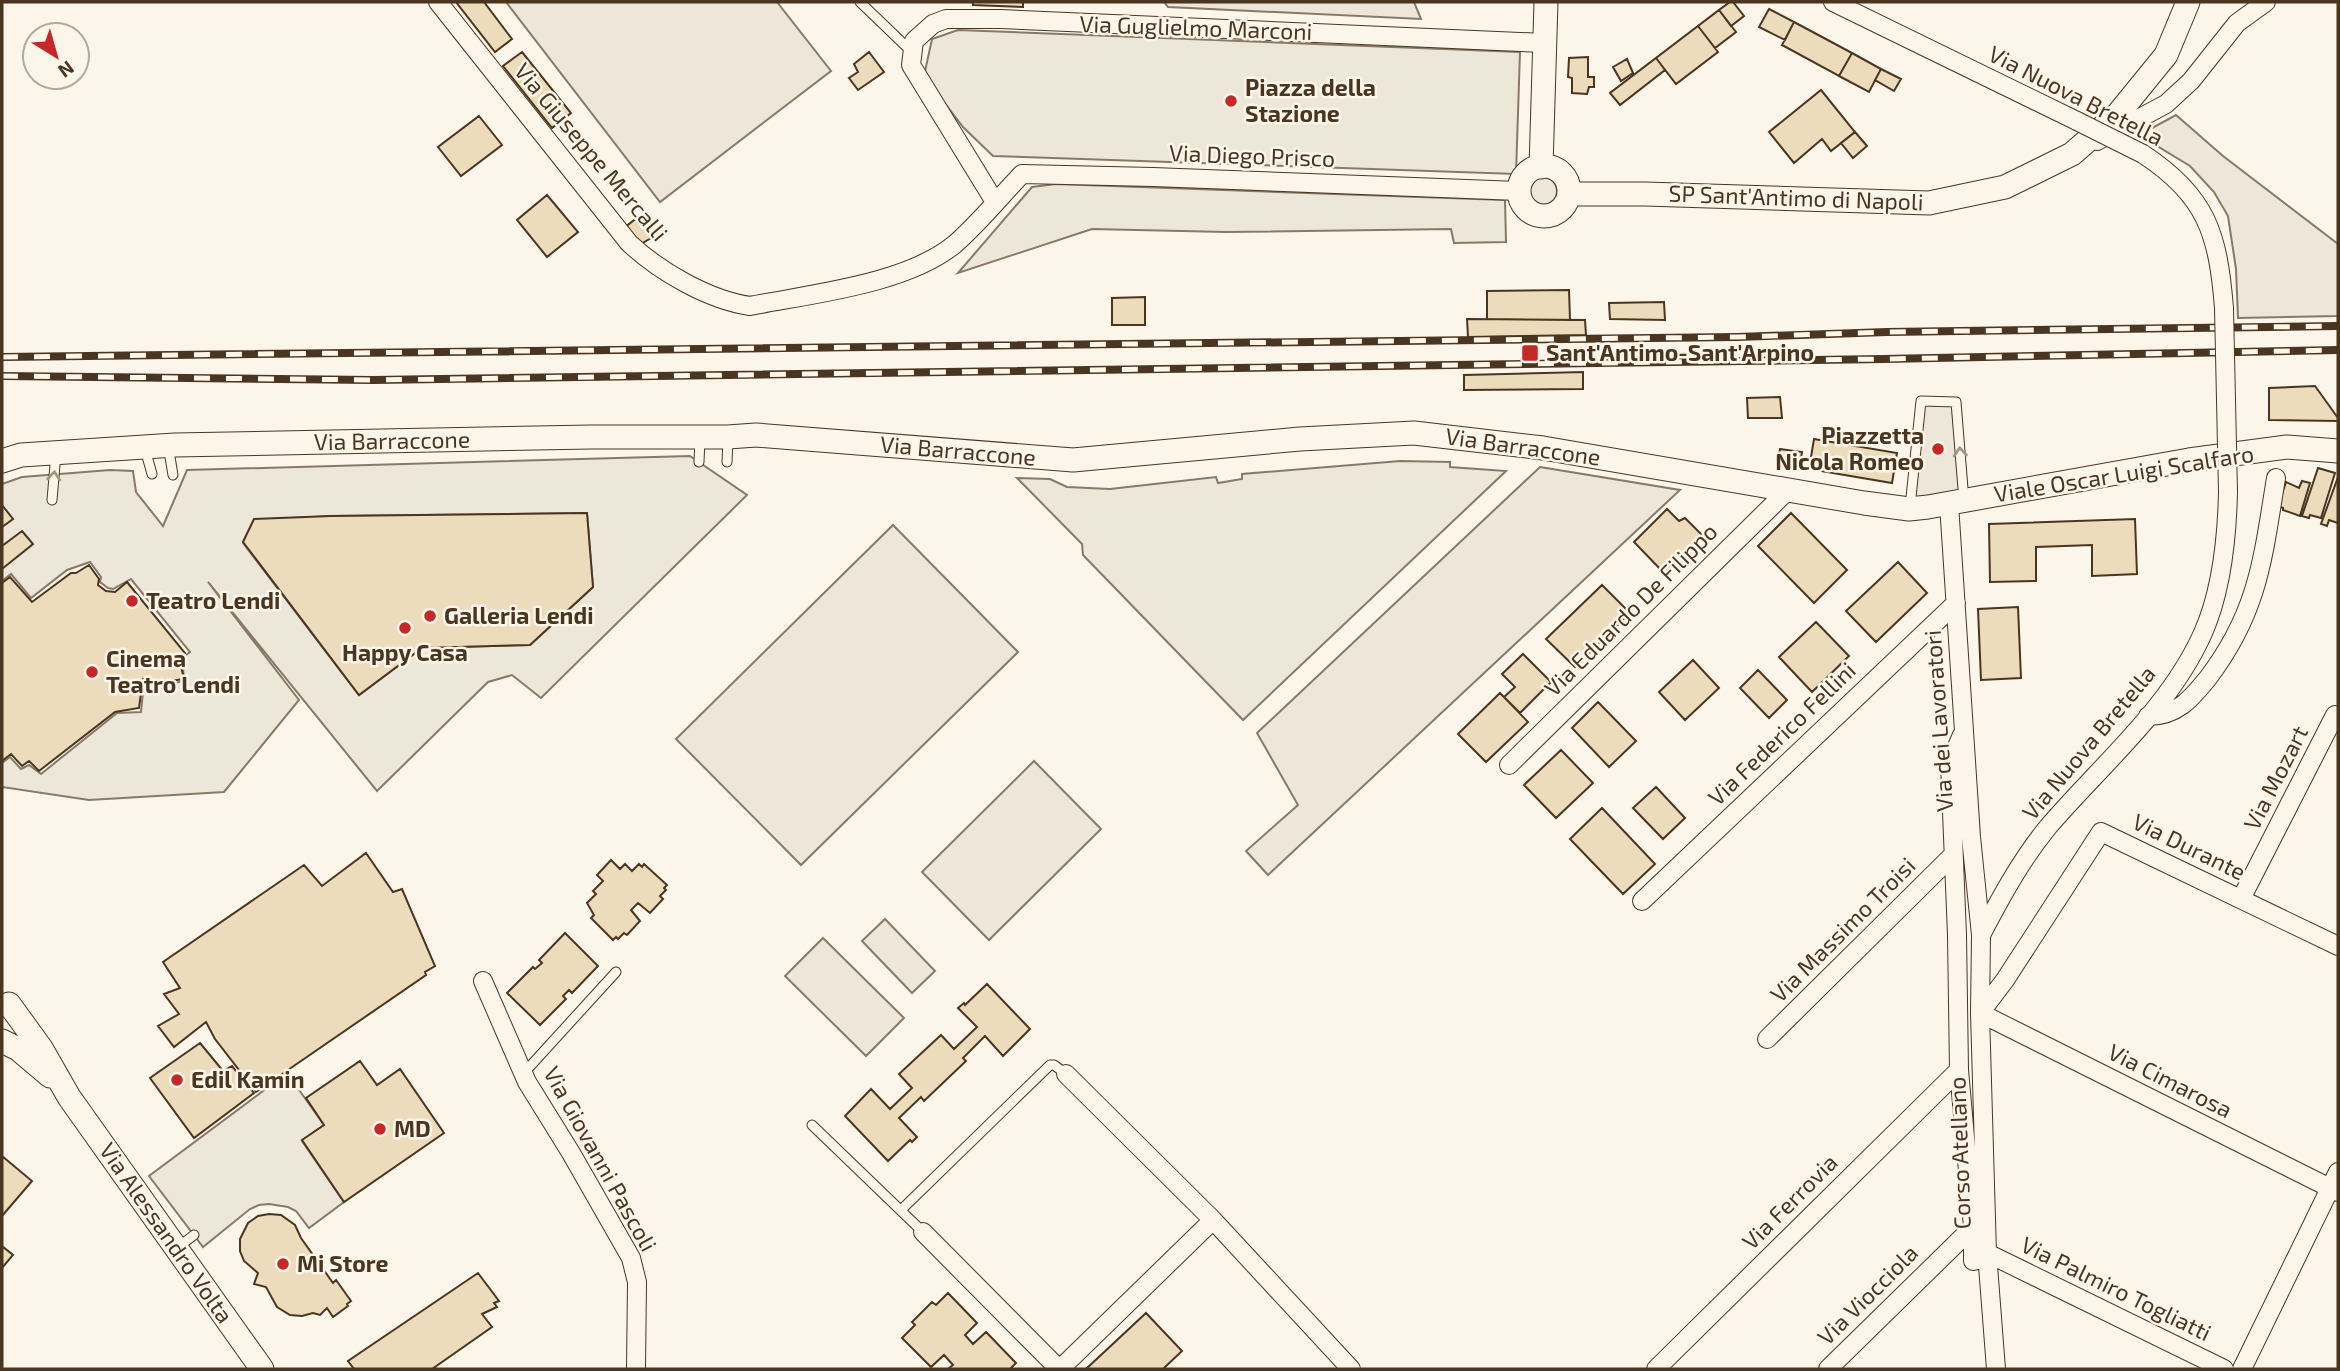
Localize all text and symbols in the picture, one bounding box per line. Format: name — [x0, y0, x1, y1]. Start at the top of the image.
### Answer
street label: Via Guglielmo Marconi — [1079, 9, 1313, 45]
north arrow — [21, 21, 91, 91]
street label: Via Nuova Bretella — [1984, 39, 2169, 151]
text: N — [54, 57, 79, 83]
street label: Via Giuseppe Mercalli — [509, 57, 674, 246]
place label: Piazza della Stazione — [1245, 73, 1376, 127]
marker: Piazza della Stazione — [1223, 93, 1239, 109]
street label: Via Diego Prisco — [1169, 138, 1335, 172]
street label: SP Sant'Antimo di Napoli — [1668, 179, 1924, 215]
place label: Sant'Antimo-Sant'Arpino — [1546, 338, 1814, 366]
marker: Sant'Antimo-Sant'Arpino — [1520, 343, 1540, 363]
street label: Via Barraccone — [1444, 421, 1602, 471]
place label: Piazzetta Nicola Romeo — [1775, 421, 1924, 475]
street label: Via Barraccone — [314, 425, 470, 455]
street label: Via Barraccone — [879, 429, 1037, 471]
street label: Viale Oscar Luigi Scalfaro — [1992, 439, 2256, 507]
marker: Piazzetta Nicola Romeo — [1930, 441, 1946, 457]
one-way arrow — [1953, 446, 1968, 457]
one-way arrow — [46, 470, 61, 481]
street label: Via Eduardo De Filippo — [1538, 517, 1722, 701]
place label: Teatro Lendi — [146, 586, 280, 614]
marker: Teatro Lendi — [124, 593, 140, 609]
place label: Galleria Lendi — [444, 601, 594, 629]
marker: Galleria Lendi — [422, 608, 438, 624]
marker: Happy Casa — [397, 620, 413, 636]
street label: Via dei Lavoratori — [1918, 629, 1958, 813]
place label: Happy Casa — [342, 638, 468, 666]
place label: Cinema Teatro Lendi — [106, 644, 240, 698]
street label: Via Federico Fellini — [1702, 656, 1861, 811]
street label: Via Nuova Bretella — [2016, 660, 2161, 825]
marker: Cinema Teatro Lendi — [84, 664, 100, 680]
street label: Via Mozart — [2237, 721, 2313, 834]
street label: Via Durante — [2128, 807, 2250, 885]
street label: Via Massimo Troisi — [1764, 851, 1921, 1008]
street label: Via Cimarosa — [2104, 1037, 2237, 1123]
street label: Via Giovanni Pascoli — [538, 1061, 663, 1256]
place label: Edil Kamin — [191, 1065, 305, 1093]
marker: Edil Kamin — [169, 1072, 185, 1088]
street label: Corso Atellano — [1942, 1076, 1976, 1230]
place label: MD — [394, 1114, 431, 1142]
marker: MD — [372, 1121, 388, 1137]
street label: Via Alessandro Volta — [94, 1137, 240, 1328]
street label: Via Ferrovia — [1736, 1148, 1843, 1255]
street label: Via Palmiro Togliatti — [2017, 1230, 2216, 1346]
street label: Via Viocciola — [1811, 1238, 1923, 1350]
place label: Mi Store — [297, 1249, 388, 1277]
marker: Mi Store — [275, 1256, 291, 1272]

